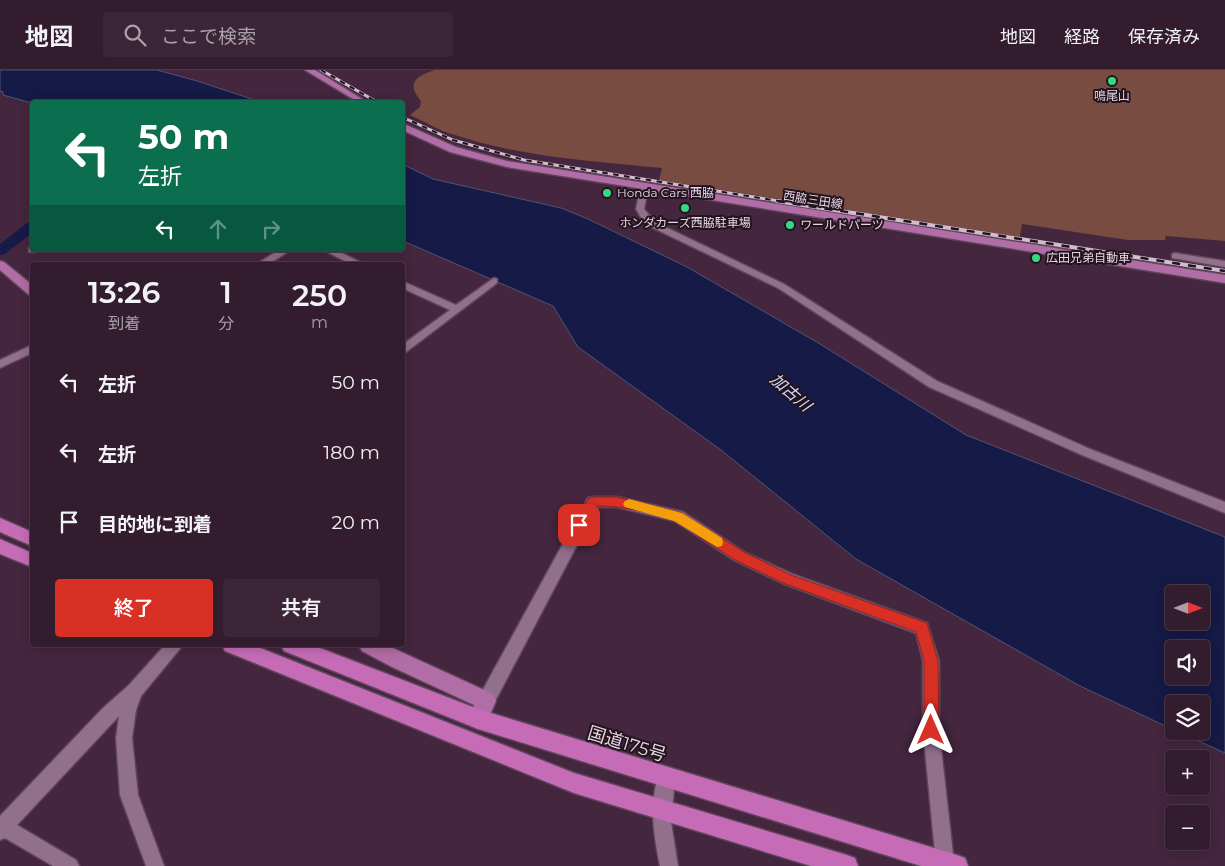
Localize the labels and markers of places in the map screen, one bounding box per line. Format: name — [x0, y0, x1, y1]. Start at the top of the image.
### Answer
marker: 鳴尾山 — [1106, 75, 1118, 87]
place label: 鳴尾山 — [1094, 88, 1130, 103]
place label: Honda Cars 西脇 — [617, 185, 714, 200]
marker: Honda Cars 西脇 — [601, 187, 613, 199]
marker: ホンダカーズ西脇駐車場 — [679, 202, 691, 214]
place label: ホンダカーズ西脇駐車場 — [619, 215, 751, 230]
place label: ワールドパーツ — [800, 217, 884, 232]
marker: ワールドパーツ — [784, 219, 796, 231]
place label: 広田兄弟自動車 — [1046, 250, 1130, 265]
marker: 広田兄弟自動車 — [1030, 252, 1042, 264]
pin — [558, 504, 600, 546]

